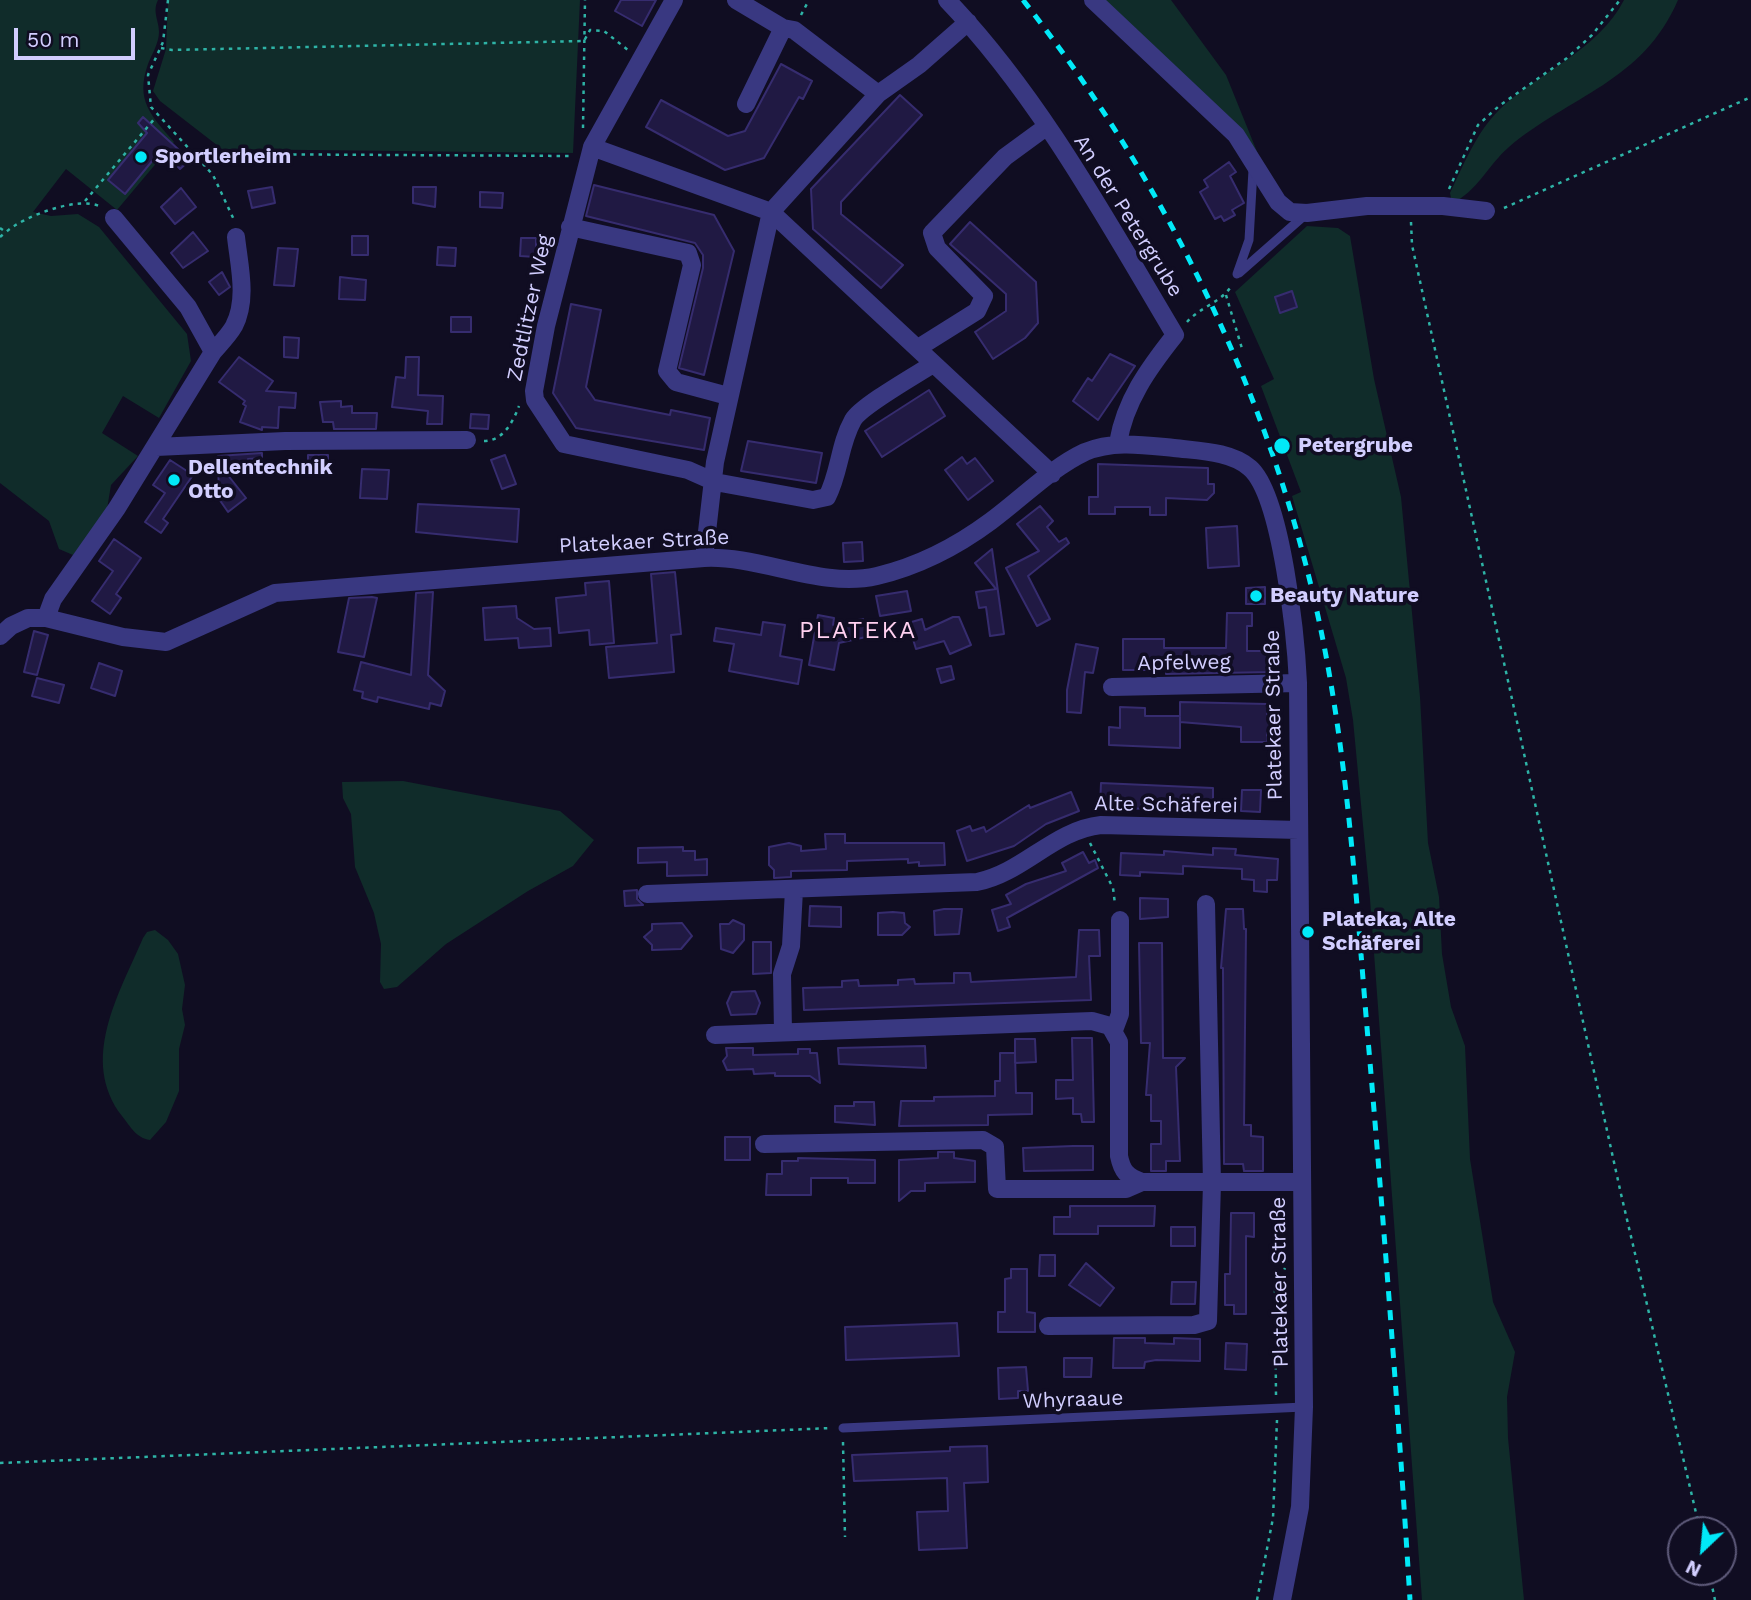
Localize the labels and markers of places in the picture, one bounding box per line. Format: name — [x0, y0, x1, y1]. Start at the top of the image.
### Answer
place label: Sportlerheim — [155, 144, 291, 170]
marker: Sportlerheim — [133, 149, 149, 165]
place label: Petergrube — [1298, 433, 1413, 459]
marker: Petergrube — [1272, 436, 1292, 456]
place label: Dellentechnik Otto — [188, 455, 333, 505]
marker: Dellentechnik Otto — [166, 472, 182, 488]
place label: Beauty Nature — [1270, 583, 1419, 609]
marker: Beauty Nature — [1248, 588, 1264, 604]
place label: Plateka, Alte Schäferei — [1322, 907, 1456, 957]
marker: Plateka, Alte Schäferei — [1300, 924, 1316, 940]

